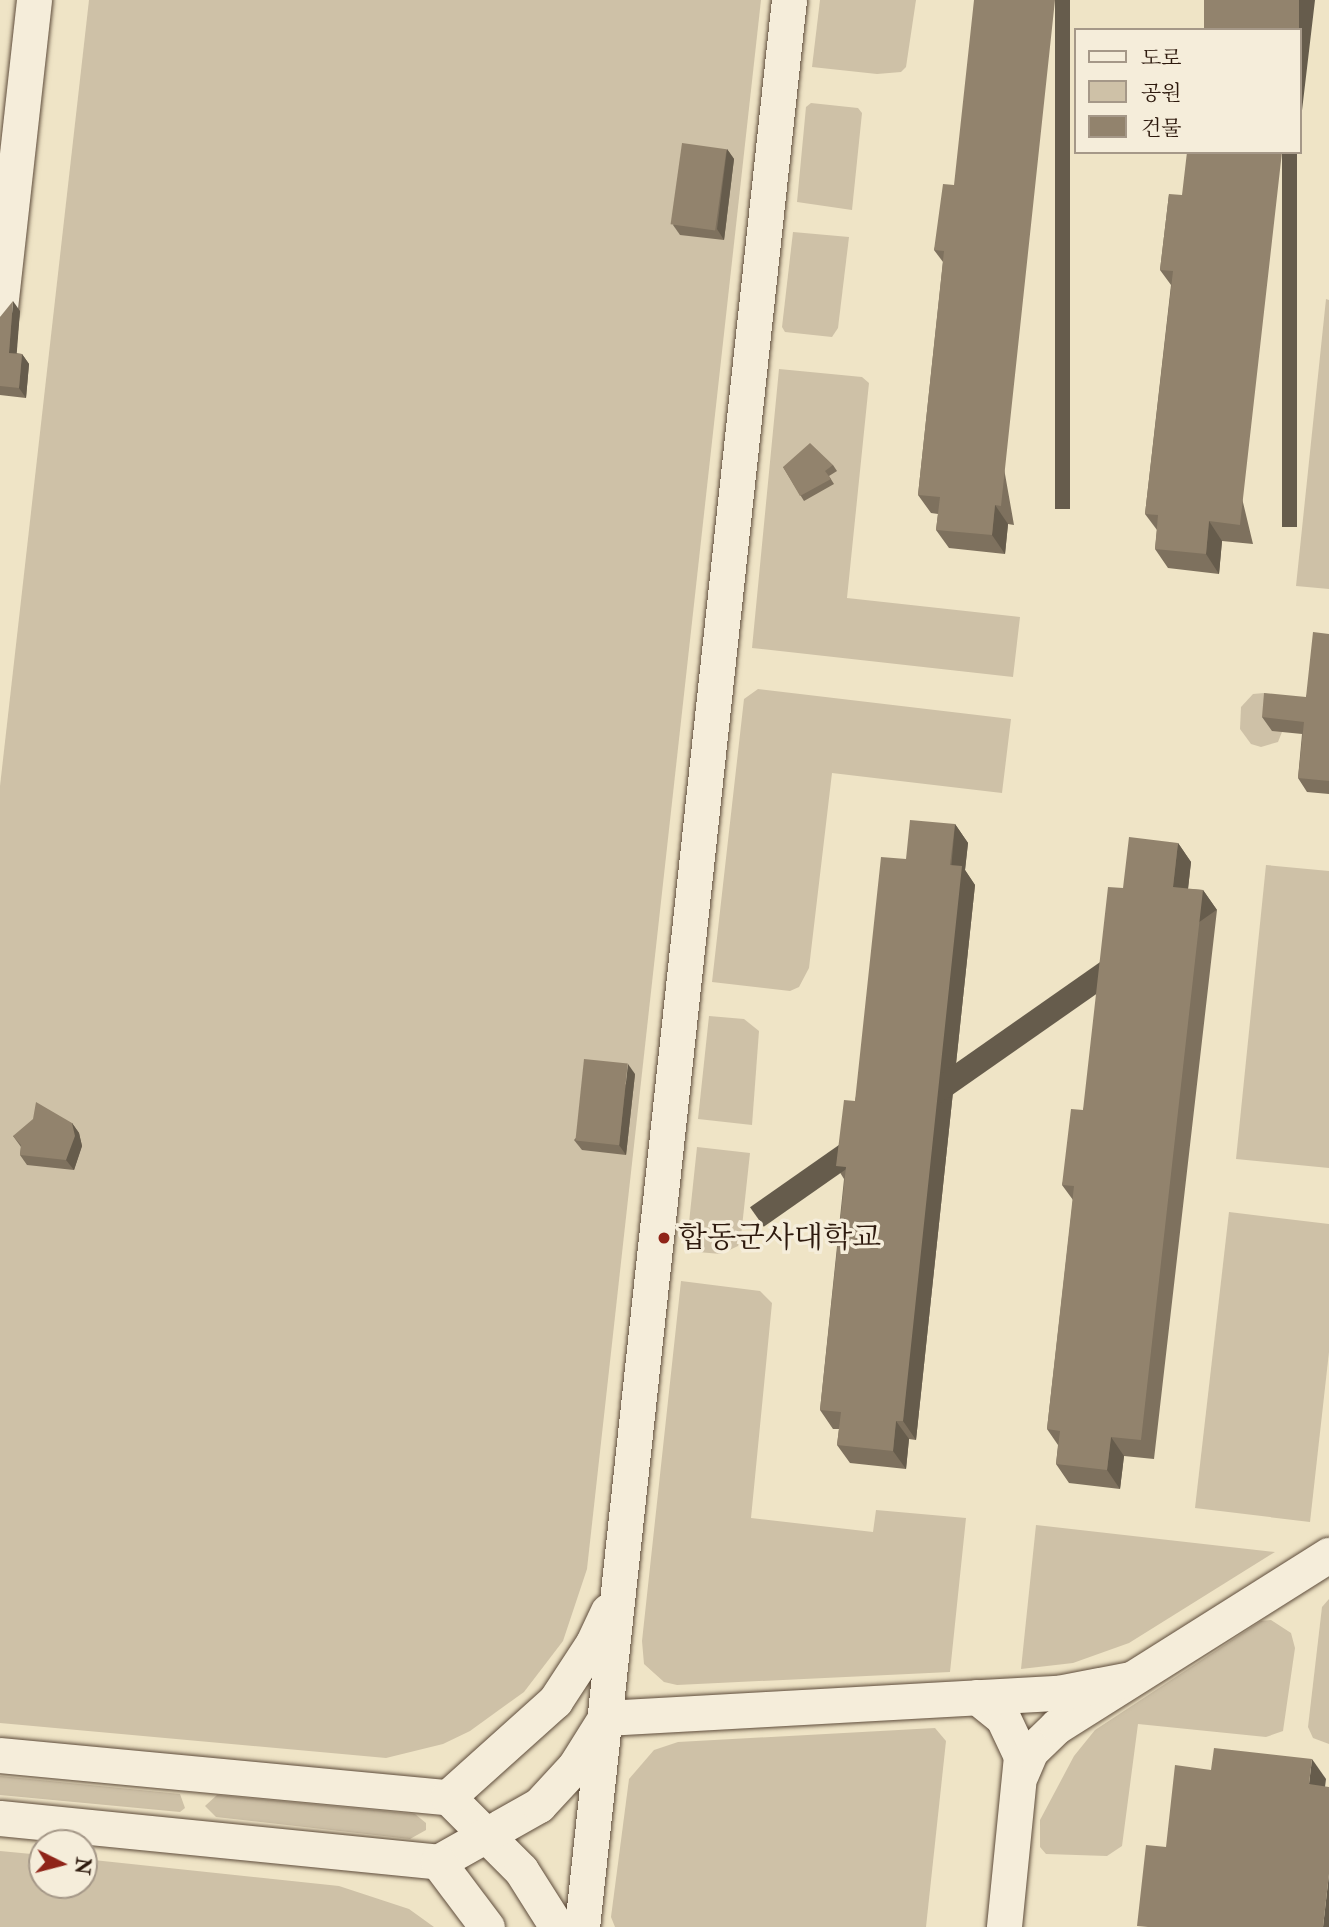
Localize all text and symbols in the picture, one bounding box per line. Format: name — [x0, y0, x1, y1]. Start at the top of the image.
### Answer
legend — [1074, 28, 1301, 154]
text: 도로 — [1141, 45, 1182, 72]
text: 공원 — [1141, 80, 1182, 107]
text: 건물 — [1141, 115, 1182, 142]
place label: 합동군사대학교 — [678, 1220, 881, 1256]
marker: 합동군사대학교 — [656, 1230, 672, 1246]
north arrow — [28, 1829, 98, 1899]
text: N — [69, 1856, 95, 1876]

